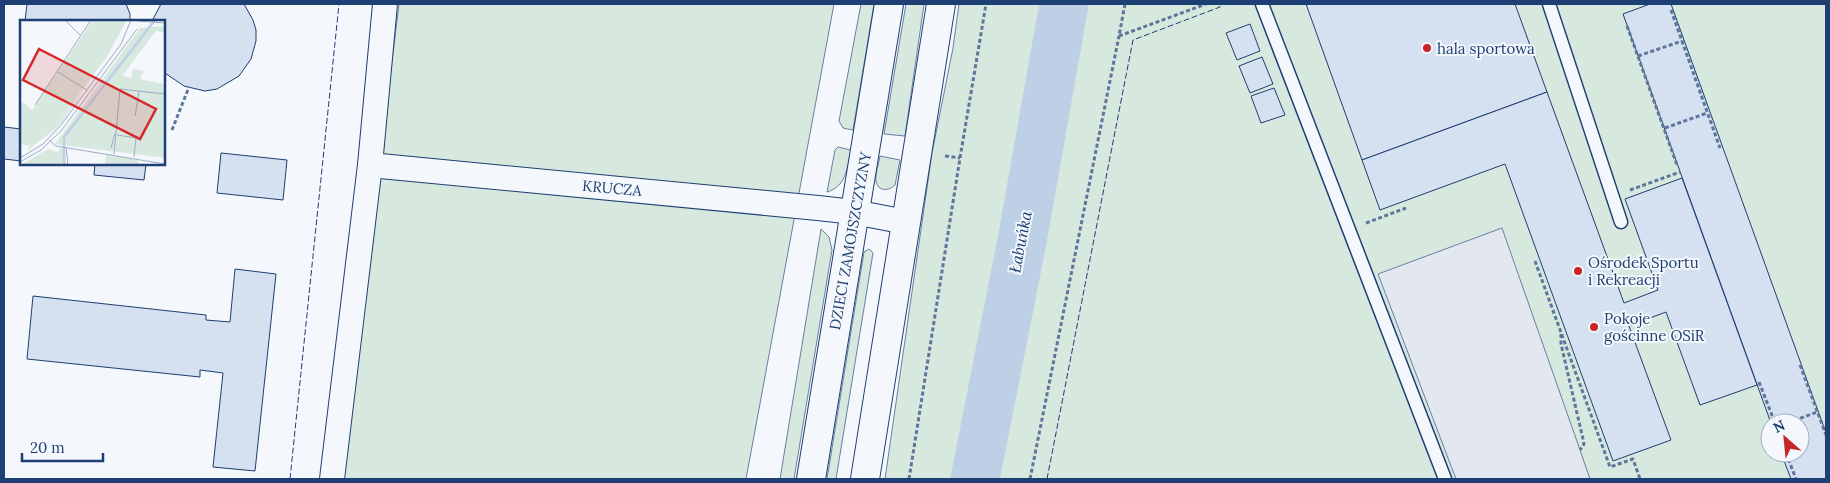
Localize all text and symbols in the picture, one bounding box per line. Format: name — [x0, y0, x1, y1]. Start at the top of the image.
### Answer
inset map — [20, 20, 165, 165]
place label: hala sportowa — [1437, 39, 1535, 58]
marker: hala sportowa — [1421, 42, 1433, 54]
street label: DZIECI ZAMOJSZCZYZNY — [825, 150, 875, 331]
street label: KRUCZA — [581, 176, 643, 200]
water label: Łabuńka — [1004, 209, 1036, 275]
place label: Ośrodek Sportu i Rekreacji — [1588, 253, 1699, 289]
marker: Ośrodek Sportu i Rekreacji — [1572, 265, 1584, 277]
place label: Pokoje gościnne OSiR — [1604, 309, 1705, 345]
marker: Pokoje gościnne OSiR — [1588, 321, 1600, 333]
north arrow — [1760, 413, 1810, 463]
text: N — [1770, 416, 1788, 437]
scale bar — [22, 430, 104, 462]
text: 20 m — [30, 438, 65, 457]

